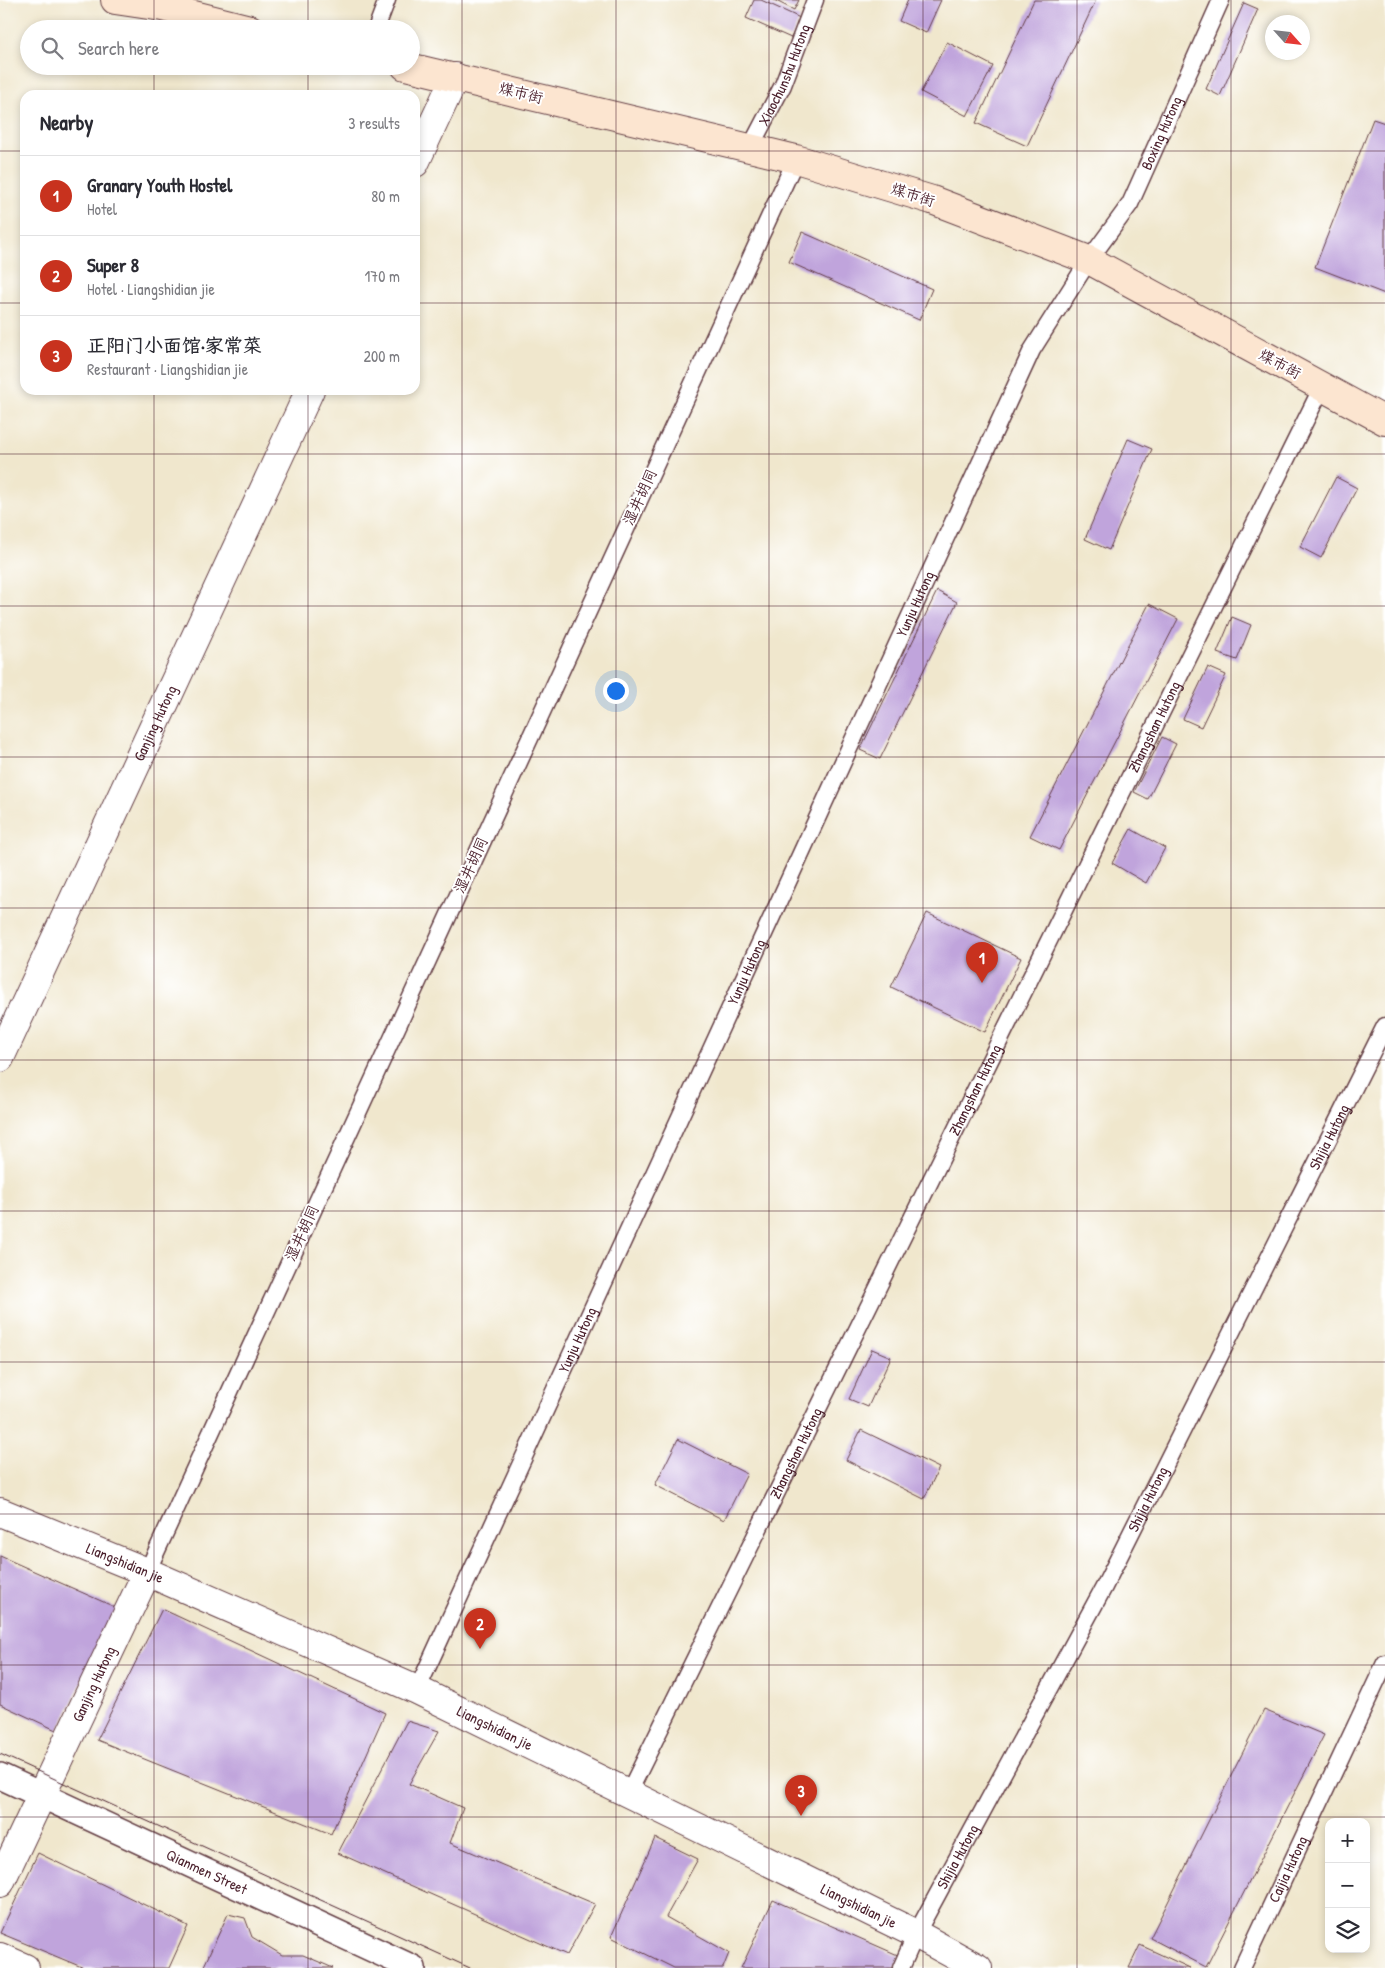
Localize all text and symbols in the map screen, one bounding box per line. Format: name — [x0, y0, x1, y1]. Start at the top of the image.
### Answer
north arrow — [1265, 15, 1310, 60]
search box — [20, 20, 420, 75]
street label: Xiaochunshu Hutong — [753, 21, 815, 129]
icon: search — [38, 34, 66, 62]
text: Search here — [78, 35, 159, 61]
street label: 煤市街 — [497, 77, 546, 108]
street label: Boxing Hutong — [1136, 92, 1187, 173]
text: Nearby — [40, 108, 93, 137]
text: 3 results — [348, 112, 400, 134]
text: Granary Youth Hostel — [87, 172, 232, 198]
street label: 煤市街 — [889, 178, 938, 211]
text: 1 — [53, 185, 59, 207]
text: 80 m — [371, 185, 400, 207]
text: Hotel — [87, 198, 117, 220]
text: Super 8 — [87, 252, 139, 278]
text: 2 — [52, 265, 60, 287]
text: 170 m — [365, 265, 400, 287]
text: Hotel · Liangshidian jie — [87, 278, 215, 300]
text: 正阳门小面馆·家常菜 — [87, 332, 262, 358]
street label: 煤市街 — [1255, 344, 1305, 383]
text: 3 — [52, 345, 60, 367]
text: 200 m — [364, 345, 400, 367]
text: Restaurant · Liangshidian jie — [87, 358, 248, 380]
street label: 湿井胡同 — [617, 465, 662, 528]
street label: Yunju Hutong — [891, 567, 939, 640]
street label: Zhangshan Hutong — [1123, 677, 1185, 776]
your location — [603, 678, 629, 704]
street label: Ganjing Hutong — [128, 681, 182, 764]
street label: 湿井胡同 — [448, 833, 493, 896]
street label: Yunju Hutong — [722, 935, 770, 1008]
pin: 1 — [966, 942, 998, 983]
street label: Zhangshan Hutong — [943, 1040, 1006, 1139]
street label: Shijia Hutong — [1304, 1100, 1354, 1173]
street label: 湿井胡同 — [279, 1201, 324, 1264]
street label: Yunju Hutong — [553, 1303, 601, 1376]
street label: Zhangshan Hutong — [764, 1404, 827, 1502]
street label: Shijia Hutong — [1122, 1462, 1173, 1535]
street label: Liangshidian jie — [83, 1537, 167, 1588]
pin: 2 — [464, 1608, 496, 1649]
street label: Ganjing Hutong — [67, 1642, 121, 1725]
street label: Liangshidian jie — [454, 1700, 536, 1755]
pin: 3 — [785, 1775, 817, 1816]
map controls — [1325, 1818, 1370, 1953]
button: + — [1325, 1818, 1370, 1863]
street label: Shijia Hutong — [931, 1820, 984, 1893]
street label: Caijia Hutong — [1263, 1832, 1313, 1906]
street label: Qianmen Street — [163, 1844, 252, 1900]
button: − — [1325, 1863, 1370, 1908]
street label: Liangshidian jie — [817, 1878, 900, 1933]
button: layers — [1325, 1908, 1370, 1953]

